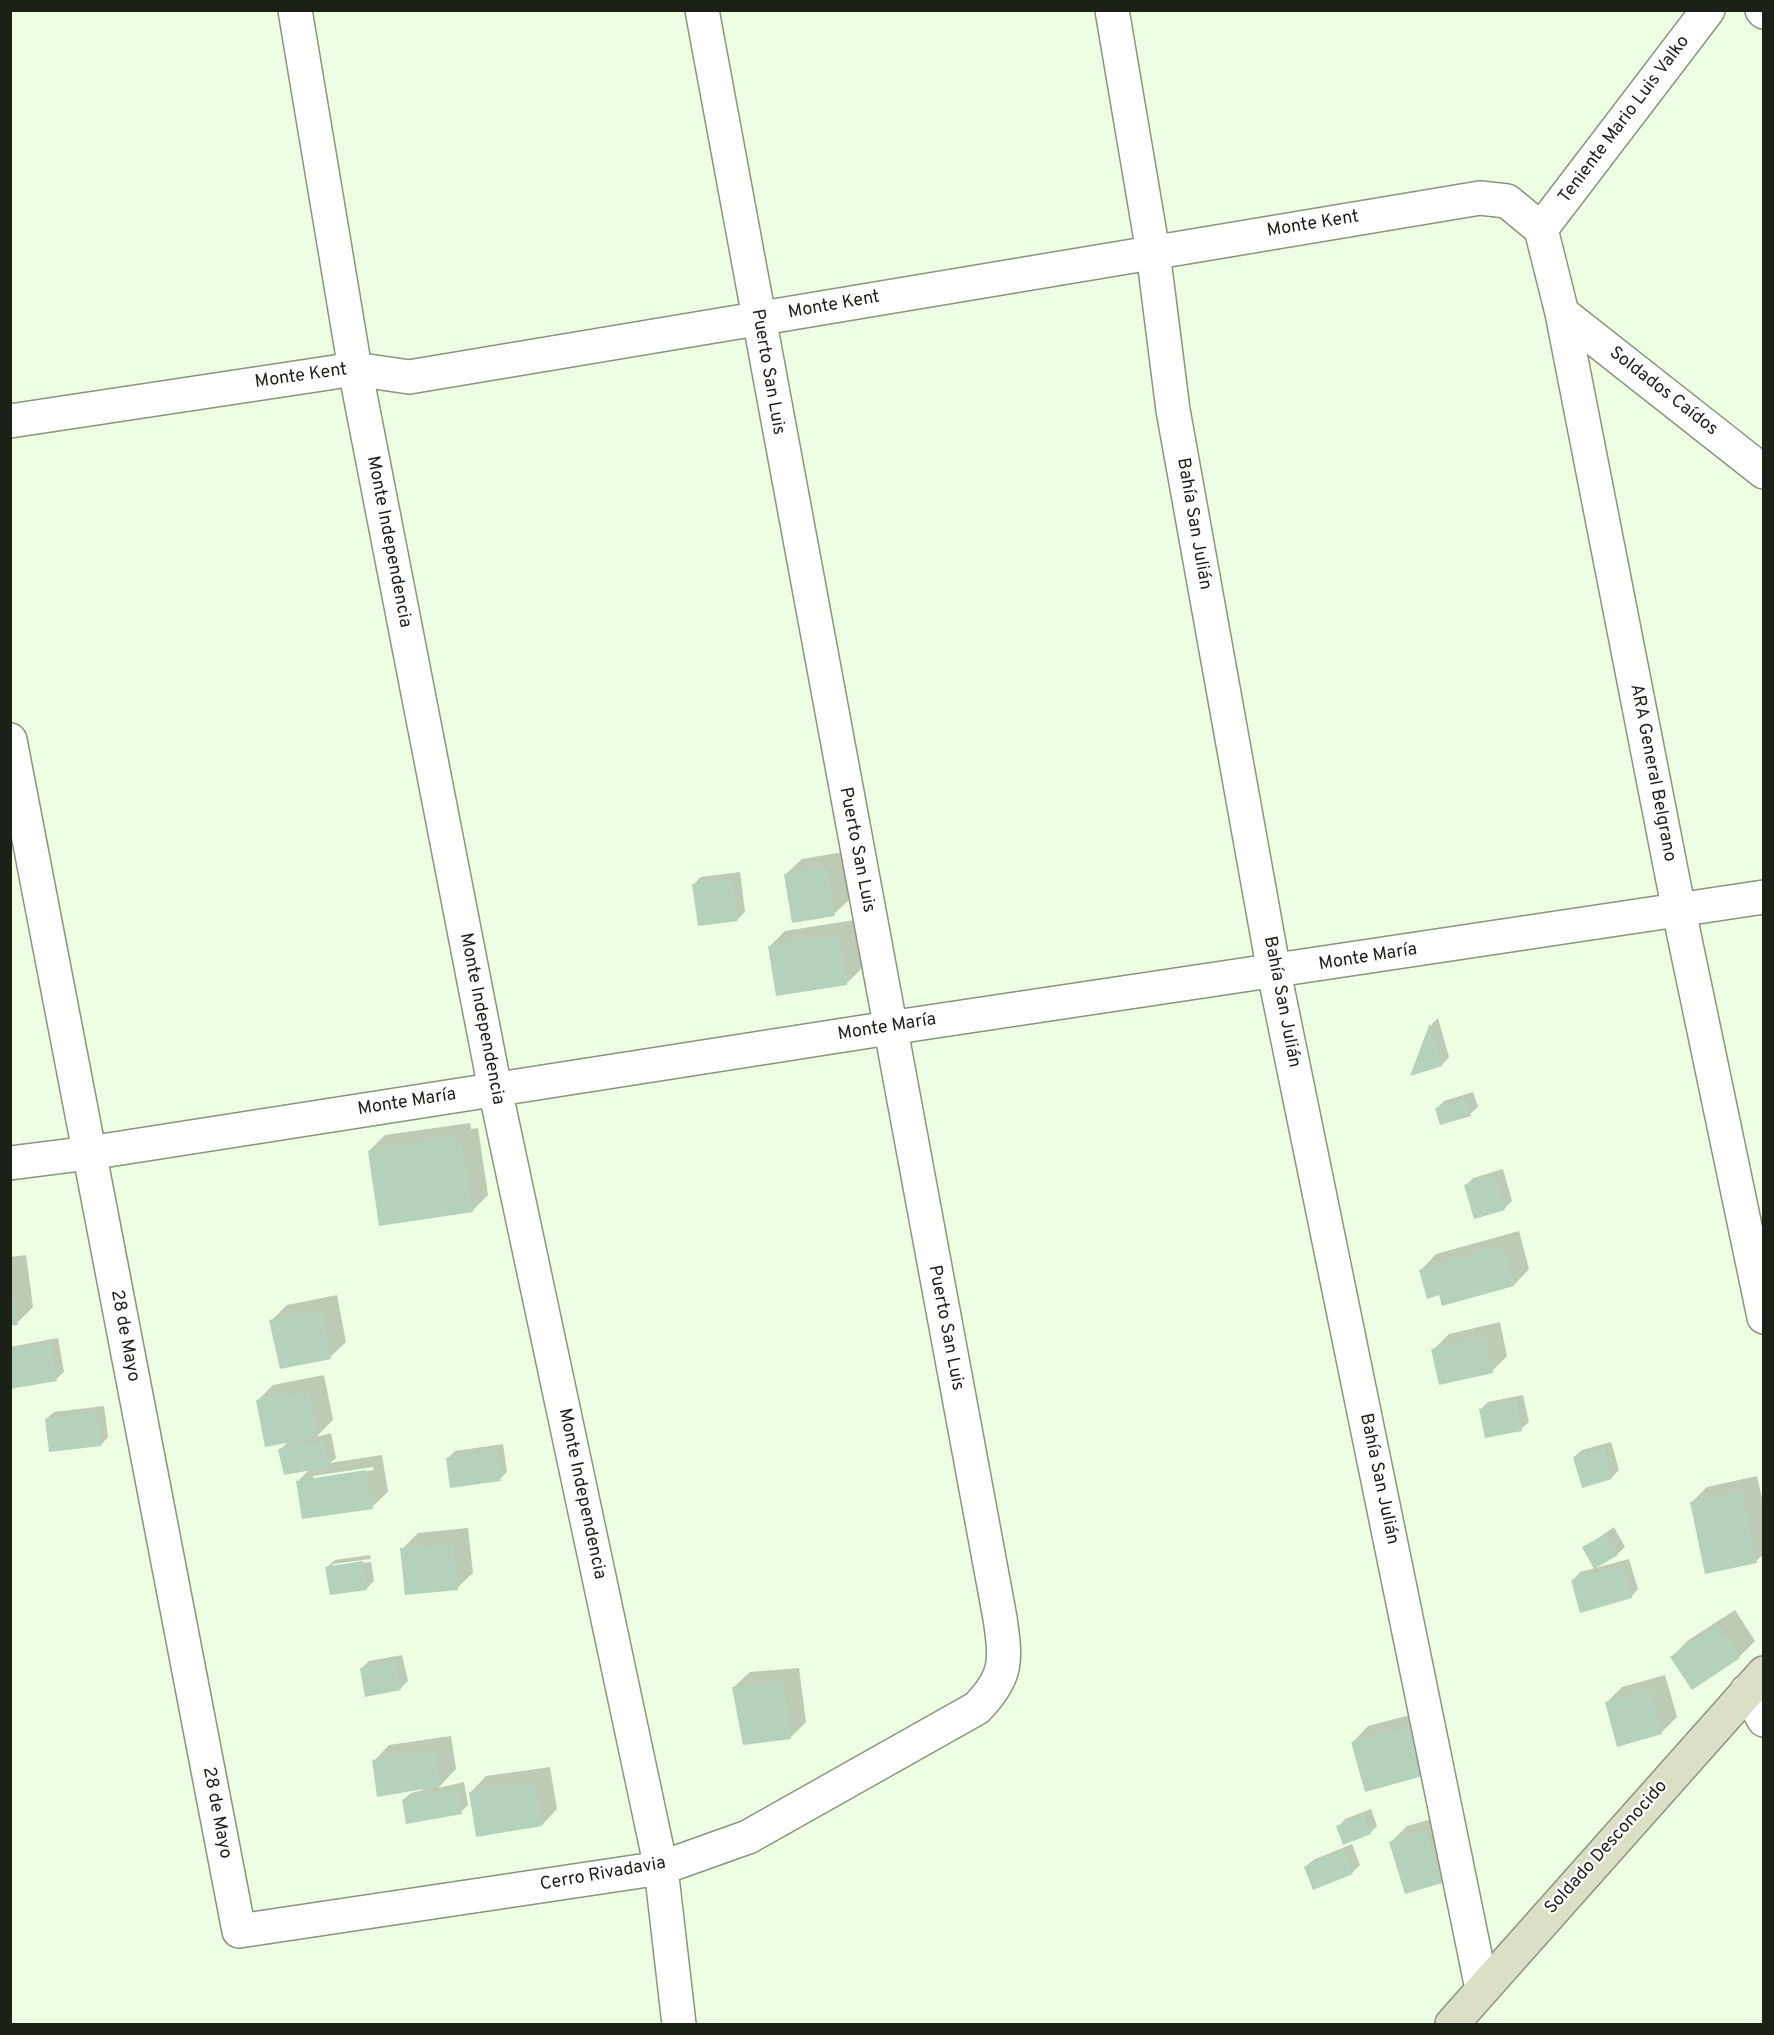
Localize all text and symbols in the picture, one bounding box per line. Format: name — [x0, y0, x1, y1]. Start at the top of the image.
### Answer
street label: Teniente Mario Luis Valko — [1555, 32, 1695, 208]
street label: Monte Kent — [1265, 207, 1361, 243]
street label: Monte Kent — [786, 287, 882, 325]
street label: Puerto San Luis — [745, 307, 789, 437]
street label: Soldados Caídos — [1604, 343, 1722, 441]
street label: Monte Kent — [254, 360, 348, 394]
street label: Monte Independencia — [361, 454, 415, 630]
street label: Bahía San Julián — [1171, 456, 1215, 592]
street label: ARA General Belgrano — [1624, 682, 1680, 864]
street label: Puerto San Luis — [833, 786, 879, 914]
street label: Monte Independencia — [454, 931, 508, 1107]
street label: Bahía San Julián — [1258, 934, 1304, 1070]
street label: Monte María — [1317, 940, 1419, 976]
street label: Monte María — [836, 1010, 938, 1046]
street label: Monte María — [356, 1085, 458, 1121]
street label: Puerto San Luis — [922, 1264, 968, 1392]
street label: 28 de Mayo — [105, 1288, 143, 1384]
street label: Monte Independencia — [552, 1406, 610, 1582]
street label: Bahía San Julián — [1354, 1411, 1402, 1547]
street label: 28 de Mayo — [197, 1765, 235, 1861]
street label: Soldado Desconocido — [1541, 1777, 1673, 1919]
street label: Cerro Rivadavia — [538, 1853, 668, 1897]

